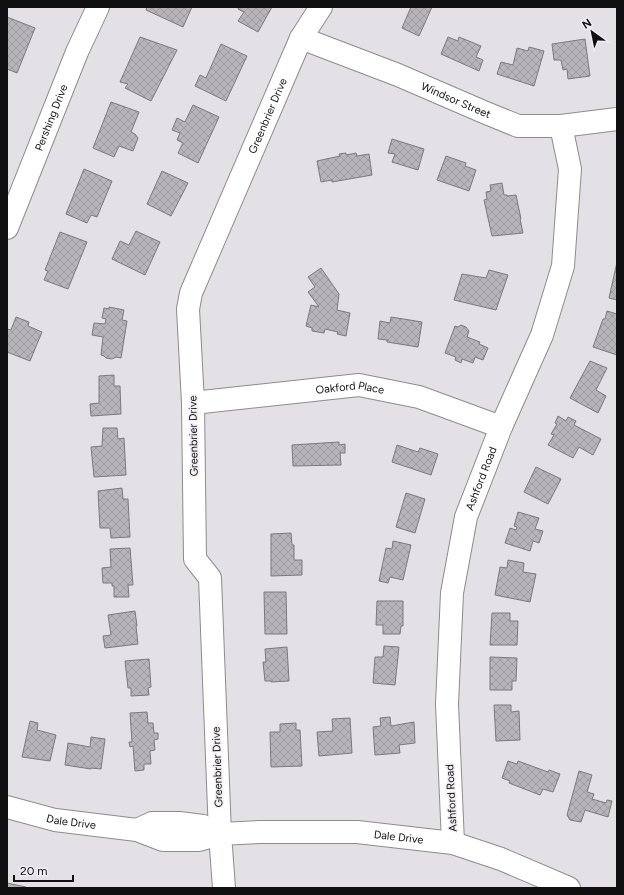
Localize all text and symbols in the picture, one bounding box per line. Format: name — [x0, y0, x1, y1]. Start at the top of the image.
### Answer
north arrow — [572, 12, 612, 52]
text: N — [580, 16, 594, 32]
street label: Greenbrier Drive — [246, 76, 290, 156]
street label: Windsor Street — [419, 80, 493, 121]
street label: Pershing Drive — [32, 82, 71, 153]
street label: Oakford Place — [315, 379, 385, 397]
street label: Greenbrier Drive — [186, 395, 201, 477]
street label: Ashford Road — [463, 445, 500, 512]
street label: Greenbrier Drive — [210, 726, 225, 808]
street label: Ashford Road — [443, 764, 460, 832]
street label: Dale Drive — [45, 812, 97, 832]
street label: Dale Drive — [373, 828, 424, 847]
scale bar — [14, 857, 73, 883]
text: 20 m — [20, 864, 48, 878]

